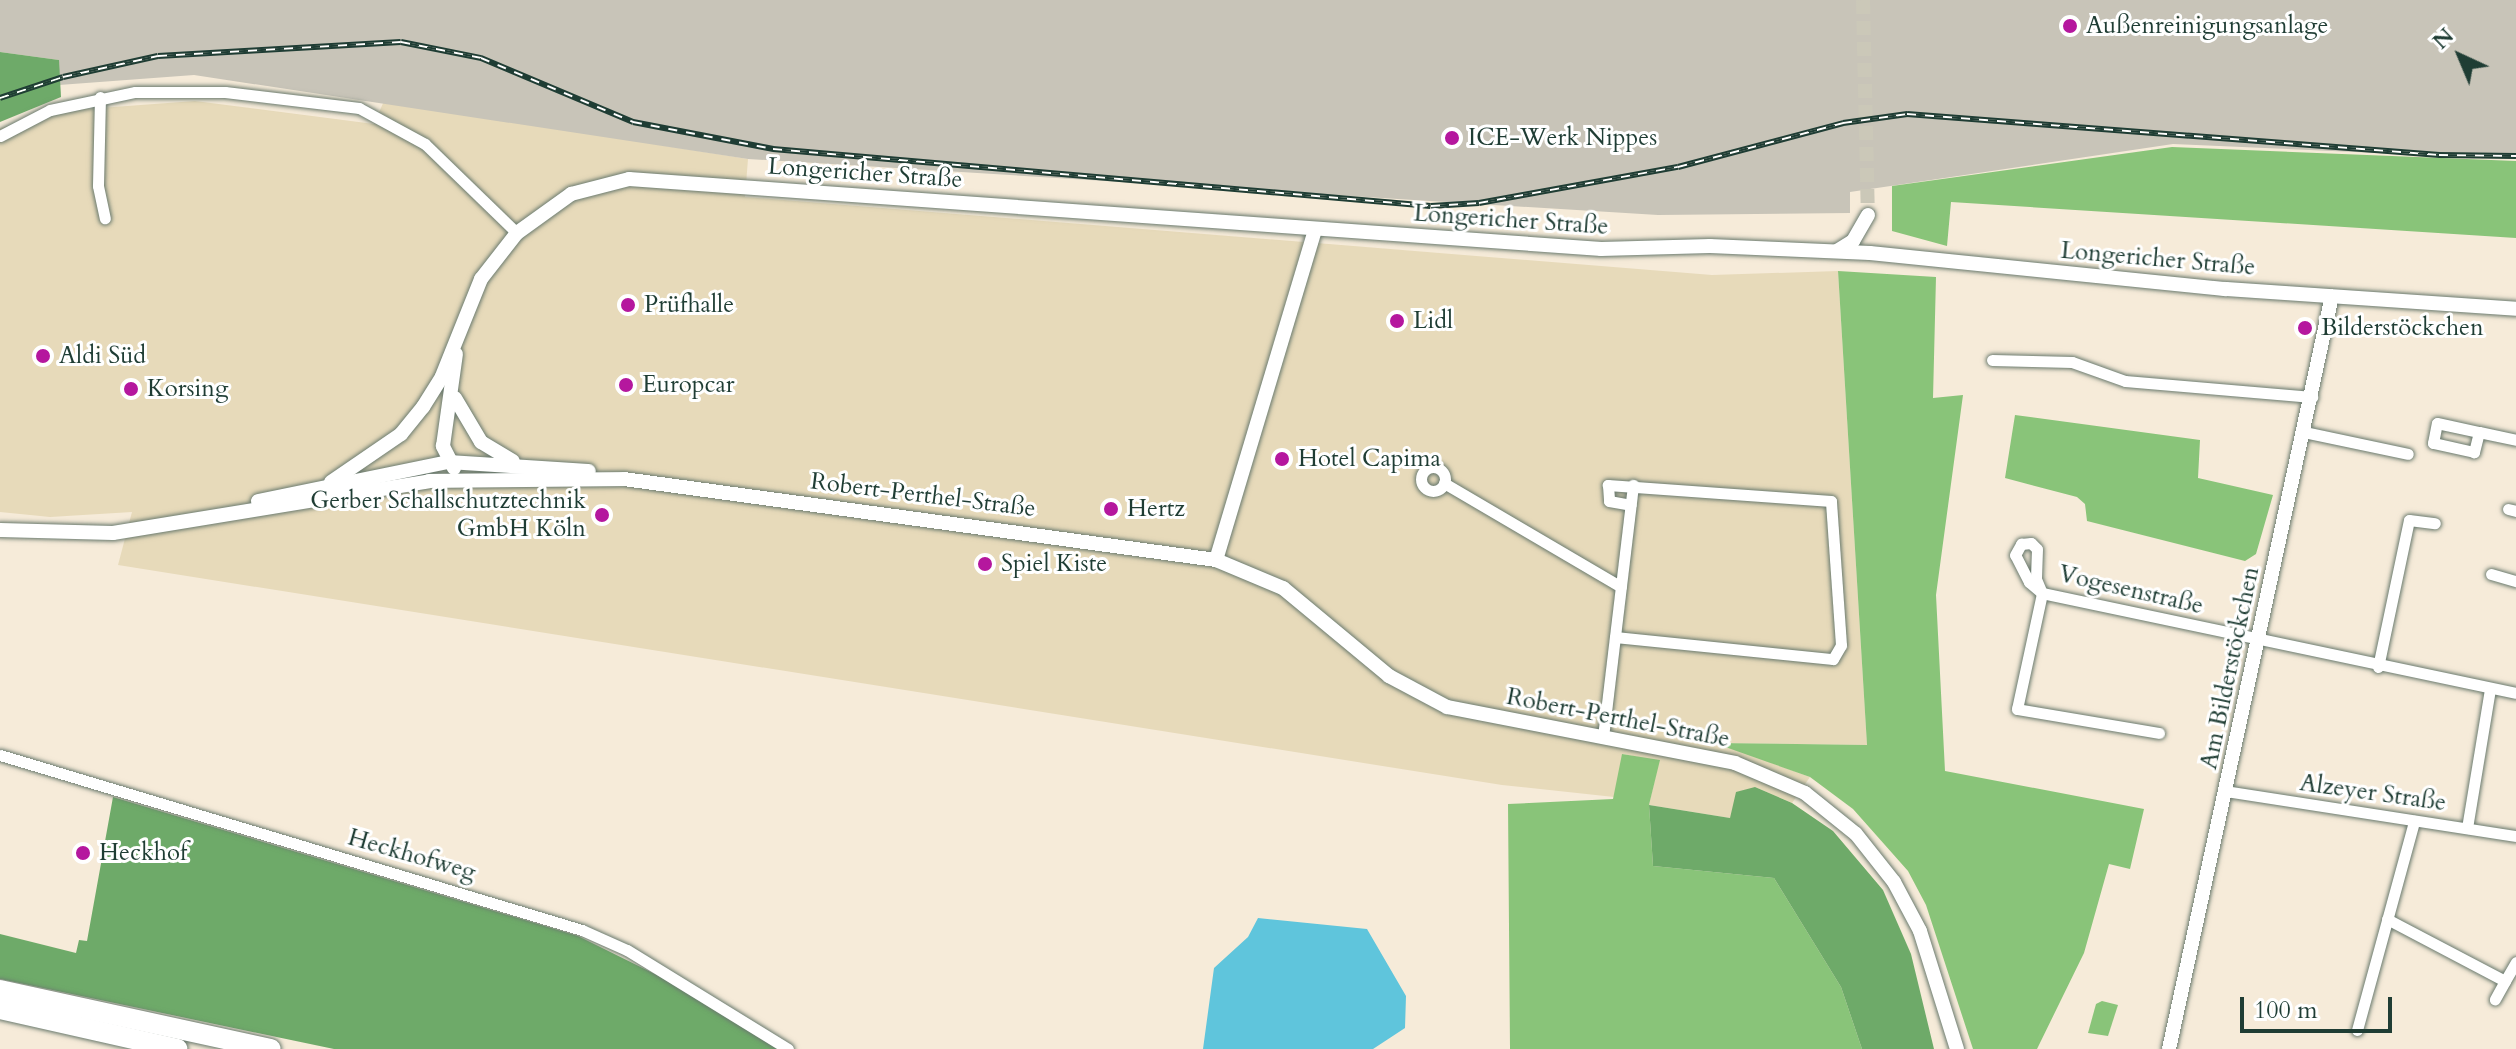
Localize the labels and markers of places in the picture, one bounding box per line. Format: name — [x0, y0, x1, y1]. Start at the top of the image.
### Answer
place label: Außenreinigungsanlage — [2086, 12, 2328, 40]
marker: Außenreinigungsanlage — [2061, 17, 2079, 35]
place label: ICE-Werk Nippes — [1468, 124, 1657, 152]
marker: ICE-Werk Nippes — [1443, 129, 1461, 147]
place label: Prüfhalle — [644, 291, 734, 319]
marker: Prüfhalle — [619, 296, 637, 314]
place label: Lidl — [1413, 307, 1453, 335]
marker: Lidl — [1388, 312, 1406, 330]
place label: Bilderstöckchen — [2321, 314, 2484, 342]
marker: Bilderstöckchen — [2296, 319, 2314, 337]
place label: Aldi Süd — [59, 342, 146, 370]
marker: Aldi Süd — [34, 347, 52, 365]
place label: Europcar — [642, 371, 735, 399]
place label: Korsing — [147, 375, 228, 403]
marker: Europcar — [617, 376, 635, 394]
marker: Korsing — [122, 380, 140, 398]
place label: Hotel Capima — [1298, 445, 1441, 473]
marker: Hotel Capima — [1273, 450, 1291, 468]
place label: Gerber Schallschutztechnik GmbH Köln — [310, 487, 586, 543]
place label: Hertz — [1127, 495, 1185, 523]
marker: Hertz — [1102, 500, 1120, 518]
marker: Gerber Schallschutztechnik GmbH Köln — [593, 506, 611, 524]
place label: Spiel Kiste — [1001, 550, 1107, 578]
marker: Spiel Kiste — [976, 555, 994, 573]
place label: Heckhof — [99, 839, 187, 867]
marker: Heckhof — [74, 844, 92, 862]

